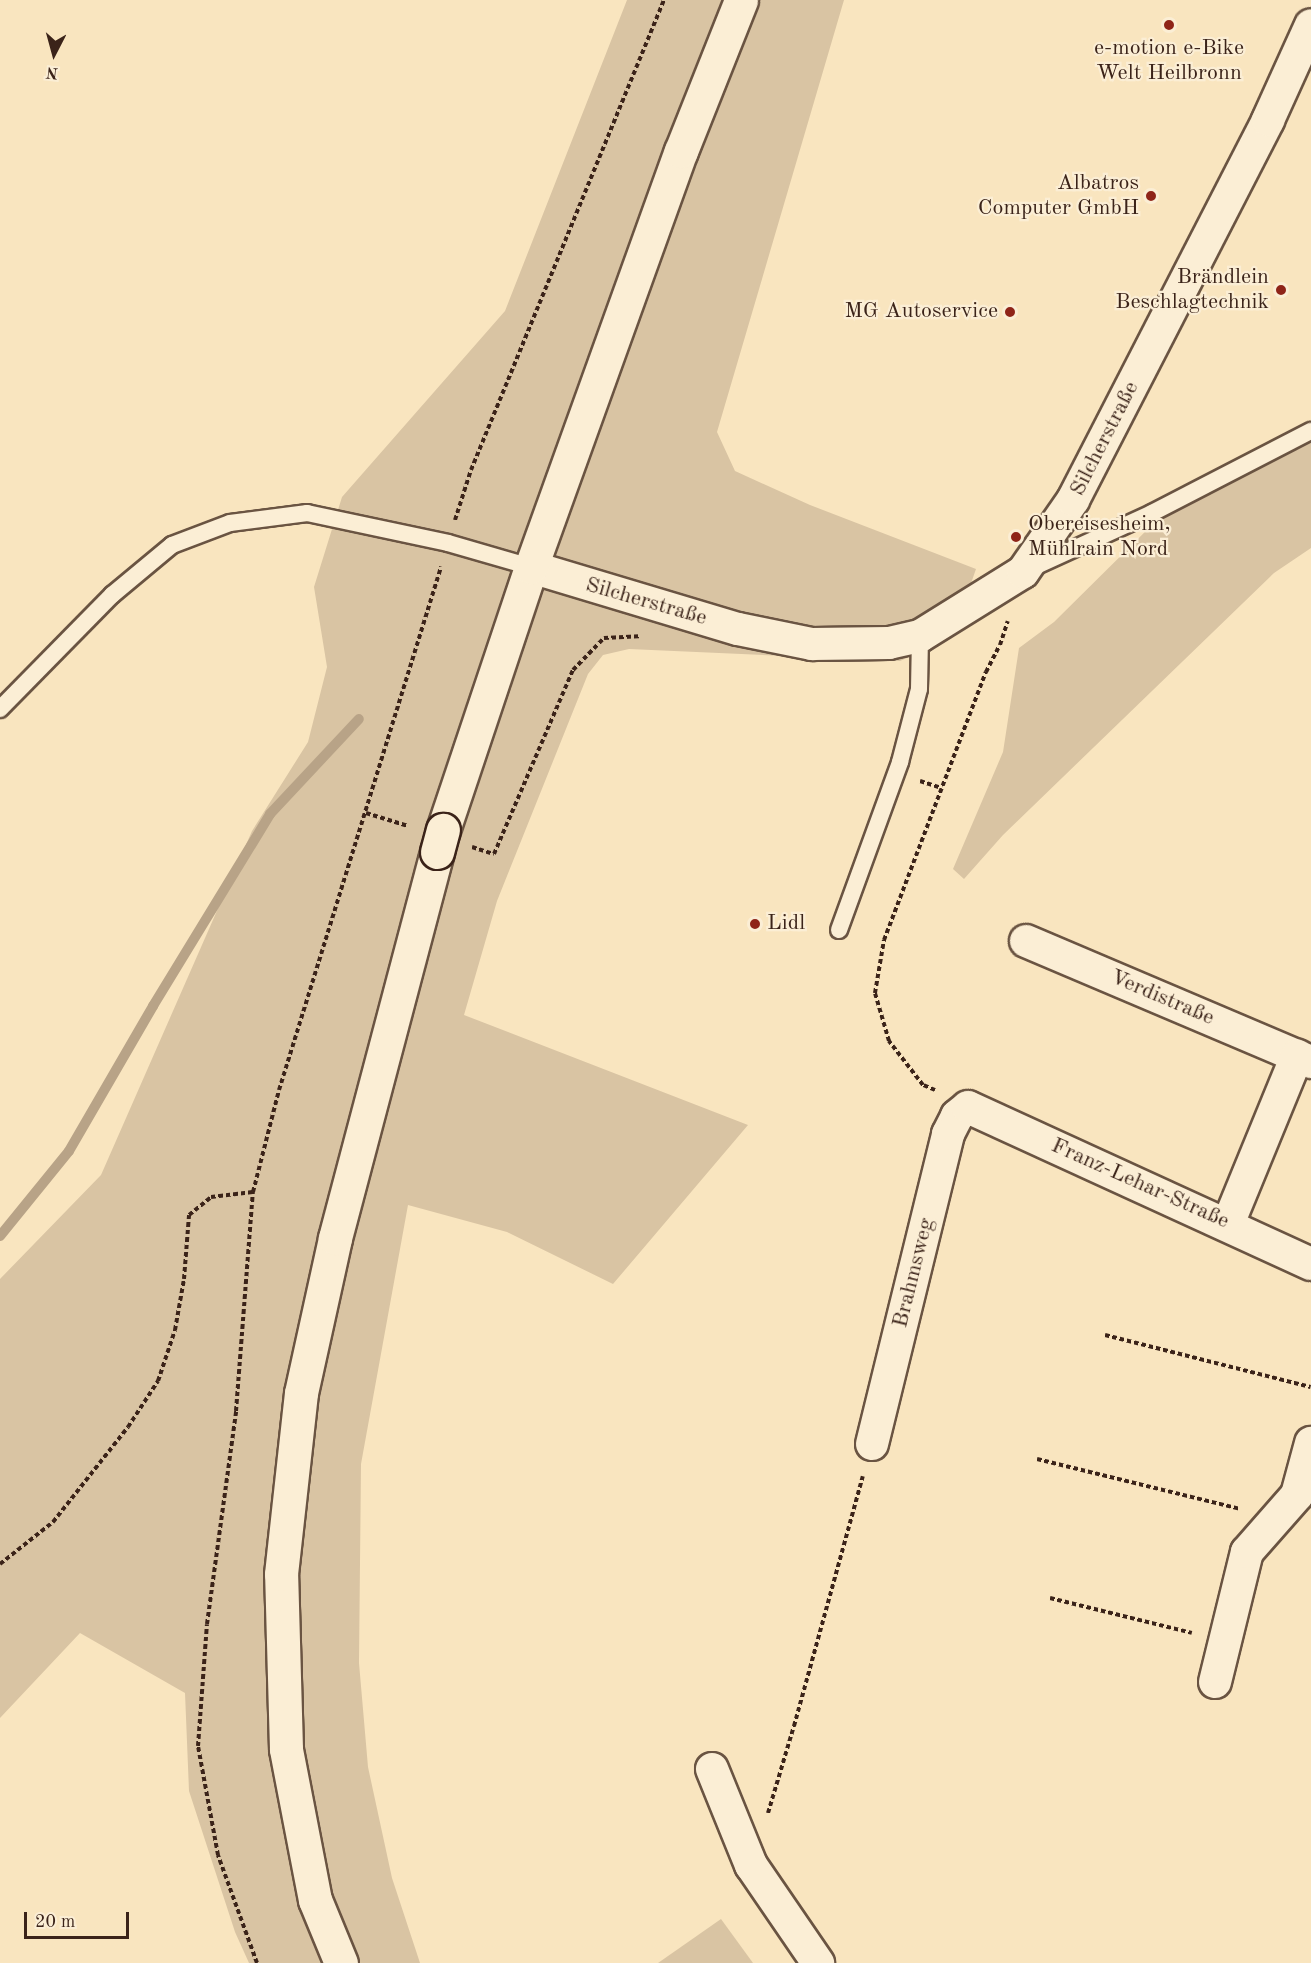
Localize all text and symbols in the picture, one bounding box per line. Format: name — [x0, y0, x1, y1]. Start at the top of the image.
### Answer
marker: e-motion e-Bike Welt Heilbronn — [1162, 18, 1176, 32]
north arrow — [24, 24, 84, 84]
place label: e-motion e-Bike Welt Heilbronn — [1094, 35, 1244, 86]
text: N — [45, 63, 59, 80]
place label: Albatros Computer GmbH — [978, 170, 1139, 222]
marker: Albatros Computer GmbH — [1144, 189, 1158, 203]
place label: Brändlein Beschlagtechnik — [1115, 264, 1269, 316]
marker: Brändlein Beschlagtechnik — [1274, 283, 1288, 297]
place label: MG Autoservice — [844, 299, 998, 325]
marker: MG Autoservice — [1003, 305, 1017, 319]
street label: Silcherstraße — [1065, 377, 1145, 501]
place label: Obereisesheim, Mühlrain Nord — [1028, 511, 1171, 562]
marker: Obereisesheim, Mühlrain Nord — [1009, 530, 1023, 544]
street label: Silcherstraße — [582, 572, 710, 632]
place label: Lidl — [767, 911, 805, 937]
marker: Lidl — [748, 917, 762, 931]
street label: Verdistraße — [1106, 964, 1218, 1032]
street label: Franz-Lehar-Straße — [1047, 1133, 1233, 1235]
street label: Brahmsweg — [888, 1215, 940, 1331]
scale bar — [27, 1900, 132, 1938]
text: 20 m — [35, 1913, 75, 1931]

